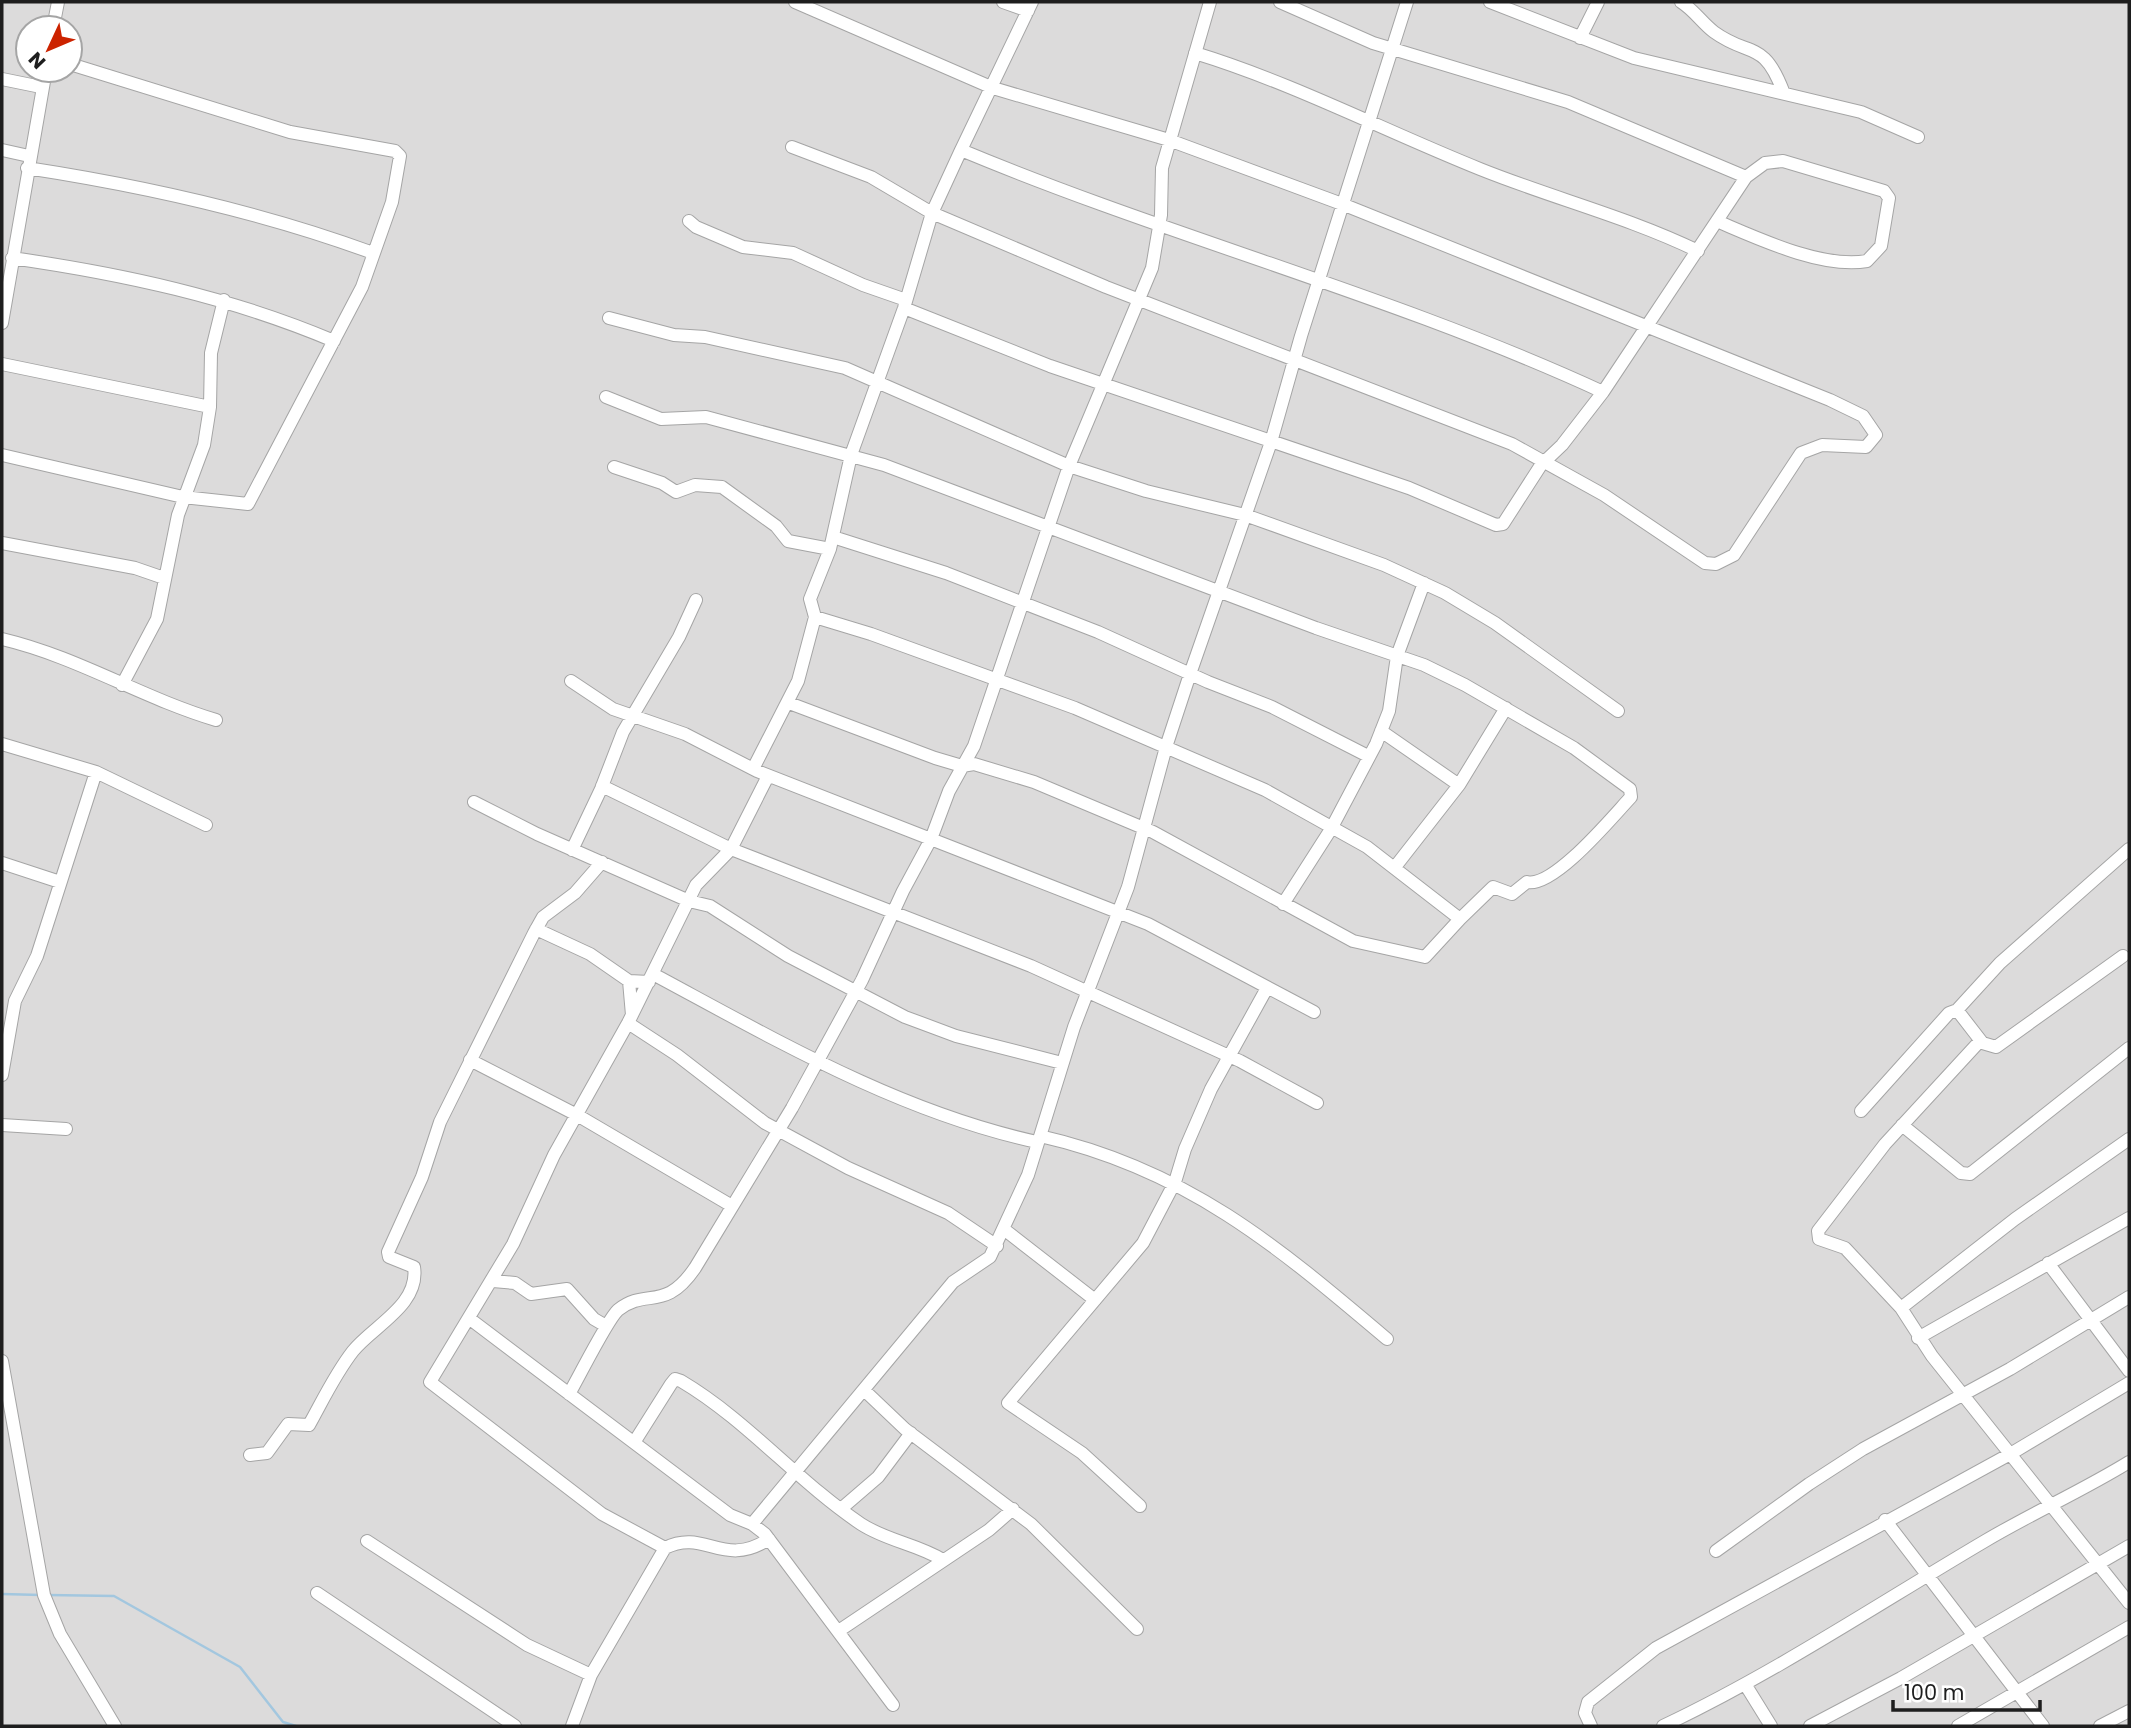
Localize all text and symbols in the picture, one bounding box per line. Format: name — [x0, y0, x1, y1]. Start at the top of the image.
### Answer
north arrow — [14, 14, 84, 84]
text: N — [22, 46, 52, 75]
scale bar — [1893, 1668, 2040, 1712]
text: 100 m — [1904, 1678, 1964, 1707]

